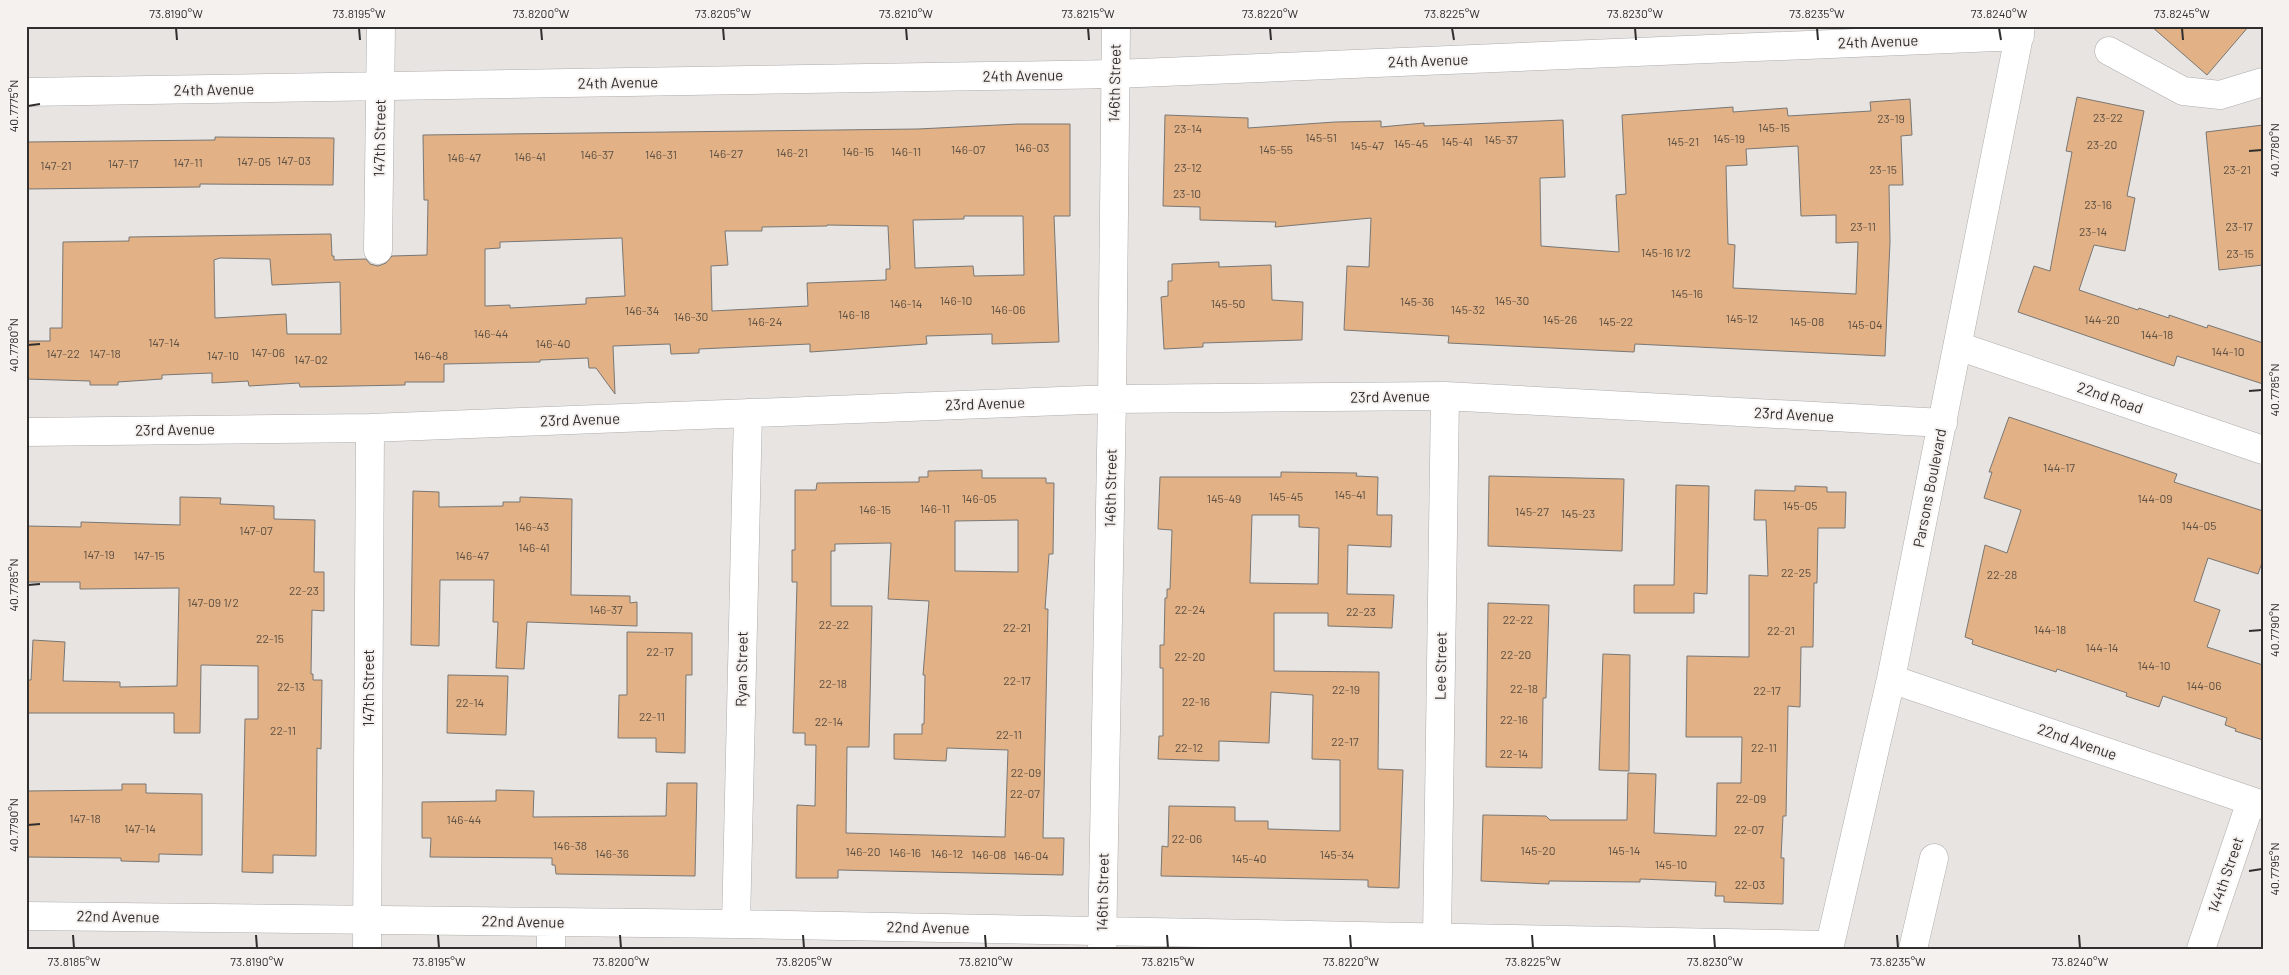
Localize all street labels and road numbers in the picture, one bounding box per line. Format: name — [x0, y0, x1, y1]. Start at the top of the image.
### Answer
street label: 24th Avenue — [1837, 31, 1919, 51]
street label: 146th Street — [1104, 43, 1124, 123]
street label: 24th Avenue — [1387, 50, 1469, 70]
street label: 24th Avenue — [983, 65, 1063, 85]
street label: 24th Avenue — [578, 72, 658, 92]
street label: 24th Avenue — [174, 79, 254, 99]
street label: 147th Street — [369, 99, 389, 177]
street label: 22nd Road — [2075, 377, 2146, 417]
street label: 23rd Avenue — [1350, 386, 1430, 406]
street label: 23rd Avenue — [945, 393, 1025, 413]
street label: 23rd Avenue — [1754, 403, 1834, 425]
street label: 23rd Avenue — [540, 409, 620, 429]
street label: 23rd Avenue — [135, 419, 215, 439]
street label: Parsons Boulevard — [1909, 427, 1949, 549]
street label: 146th Street — [1100, 448, 1120, 528]
street label: Ryan Street — [731, 631, 751, 707]
street label: Lee Street — [1430, 632, 1450, 700]
street label: 147th Street — [359, 649, 377, 727]
street label: 22nd Avenue — [2035, 719, 2119, 763]
street label: 144th Street — [2204, 834, 2246, 915]
street label: 146th Street — [1092, 852, 1112, 932]
street label: 22nd Avenue — [76, 906, 160, 926]
street label: 22nd Avenue — [481, 911, 565, 931]
street label: 22nd Avenue — [886, 917, 970, 937]

